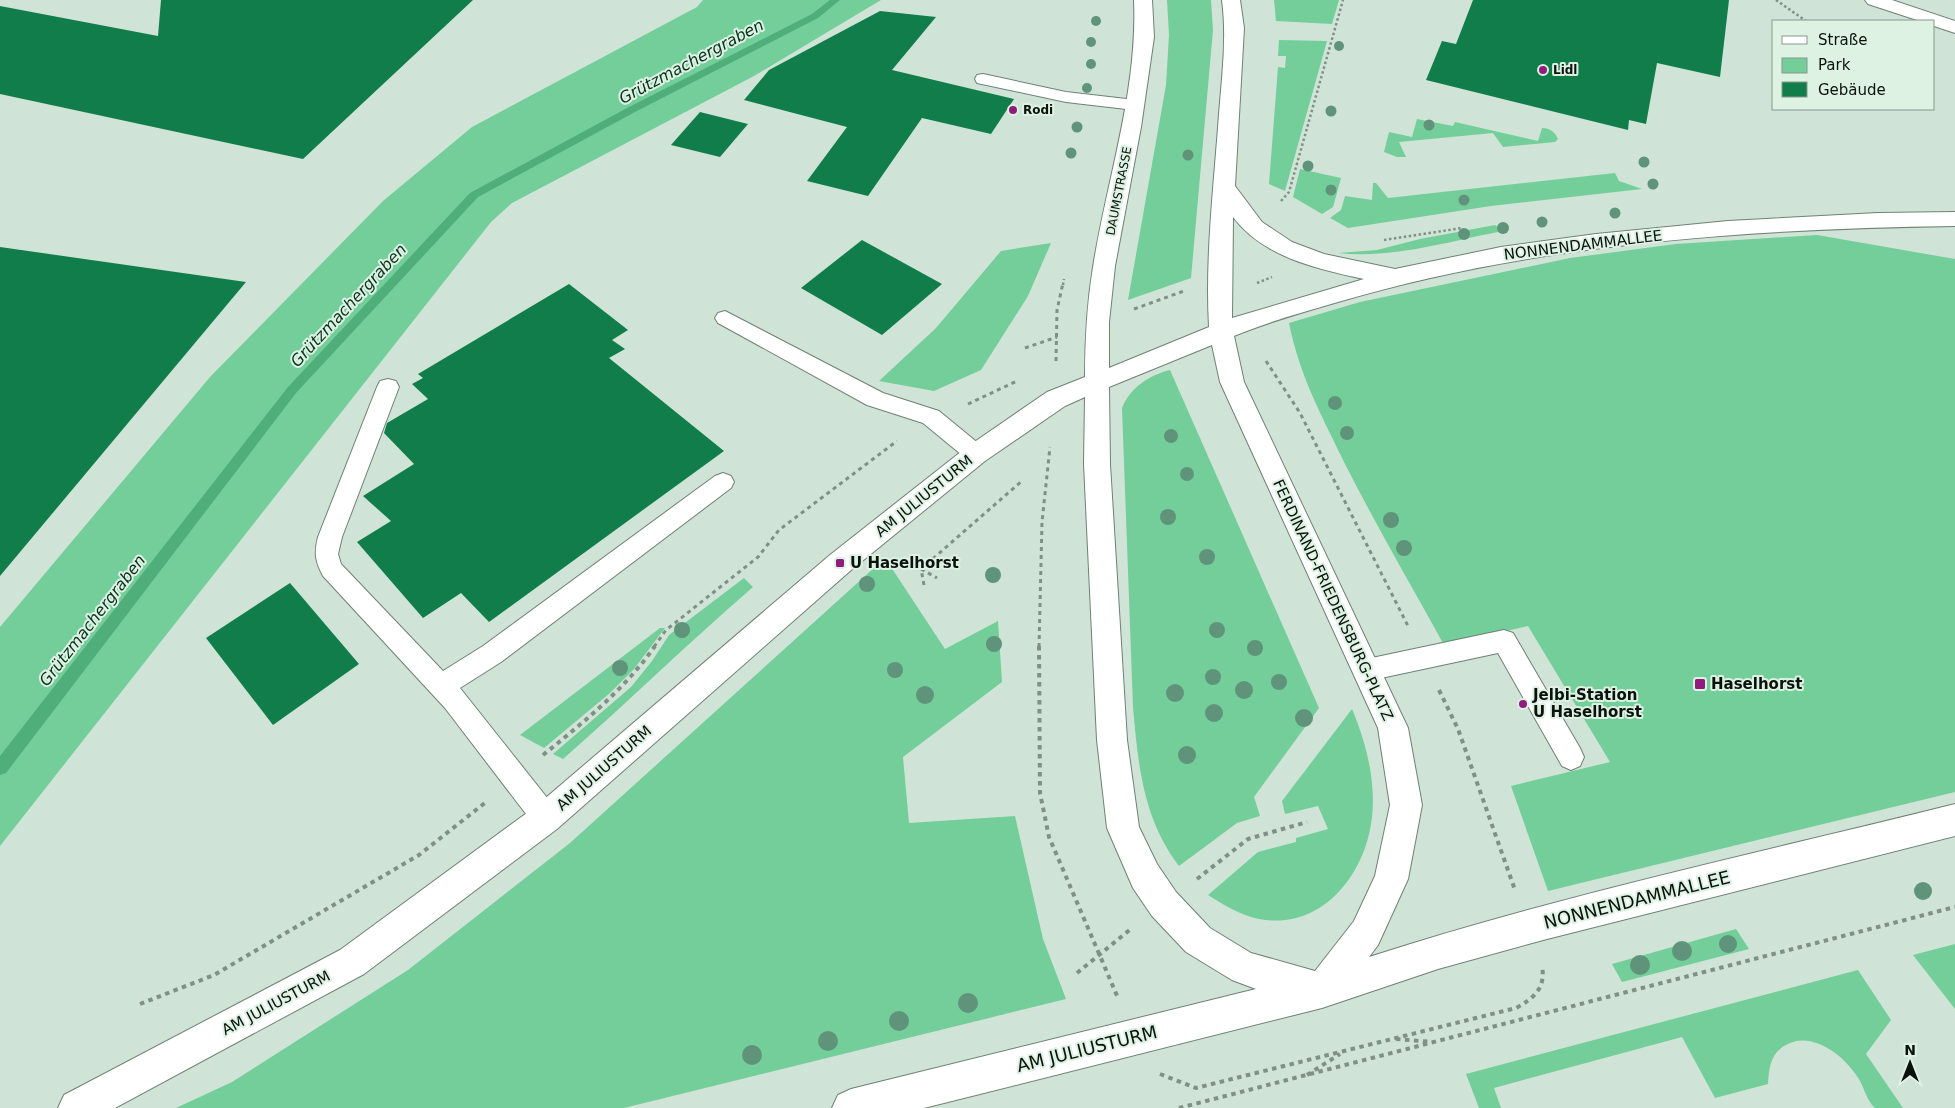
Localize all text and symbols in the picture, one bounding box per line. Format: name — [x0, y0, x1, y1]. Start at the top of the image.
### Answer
water label: Grützmachergraben — [616, 15, 767, 108]
legend — [1772, 20, 1935, 110]
text: Straße — [1818, 31, 1867, 49]
text: Park — [1818, 56, 1851, 74]
place label: Lidl — [1553, 63, 1577, 77]
marker: Lidl — [1537, 64, 1549, 76]
text: Gebäude — [1818, 81, 1886, 99]
place label: Rodi — [1023, 103, 1053, 117]
marker: Rodi — [1007, 104, 1019, 116]
street label: DAUMSTRASSE — [1104, 145, 1134, 237]
street label: NONNENDAMMALLEE — [1503, 226, 1663, 264]
water label: Grützmachergraben — [286, 240, 410, 371]
street label: AM JULIUSTURM — [872, 451, 976, 541]
street label: FERDINAND-FRIEDENSBURG-PLATZ — [1269, 477, 1397, 723]
water label: Grützmachergraben — [35, 551, 150, 690]
place label: U Haselhorst — [850, 554, 959, 572]
marker: U Haselhorst — [834, 557, 846, 569]
place label: Haselhorst — [1711, 675, 1802, 693]
marker: Haselhorst — [1693, 677, 1707, 691]
place label: Jelbi-Station U Haselhorst — [1532, 686, 1642, 721]
marker: Jelbi-Station U Haselhorst — [1517, 698, 1529, 710]
street label: AM JULIUSTURM — [553, 722, 655, 814]
street label: NONNENDAMMALLEE — [1541, 866, 1732, 933]
street label: AM JULIUSTURM — [219, 967, 333, 1039]
street label: AM JULIUSTURM — [1014, 1021, 1159, 1076]
north arrow — [1885, 1038, 1935, 1088]
text: N — [1904, 1042, 1916, 1058]

